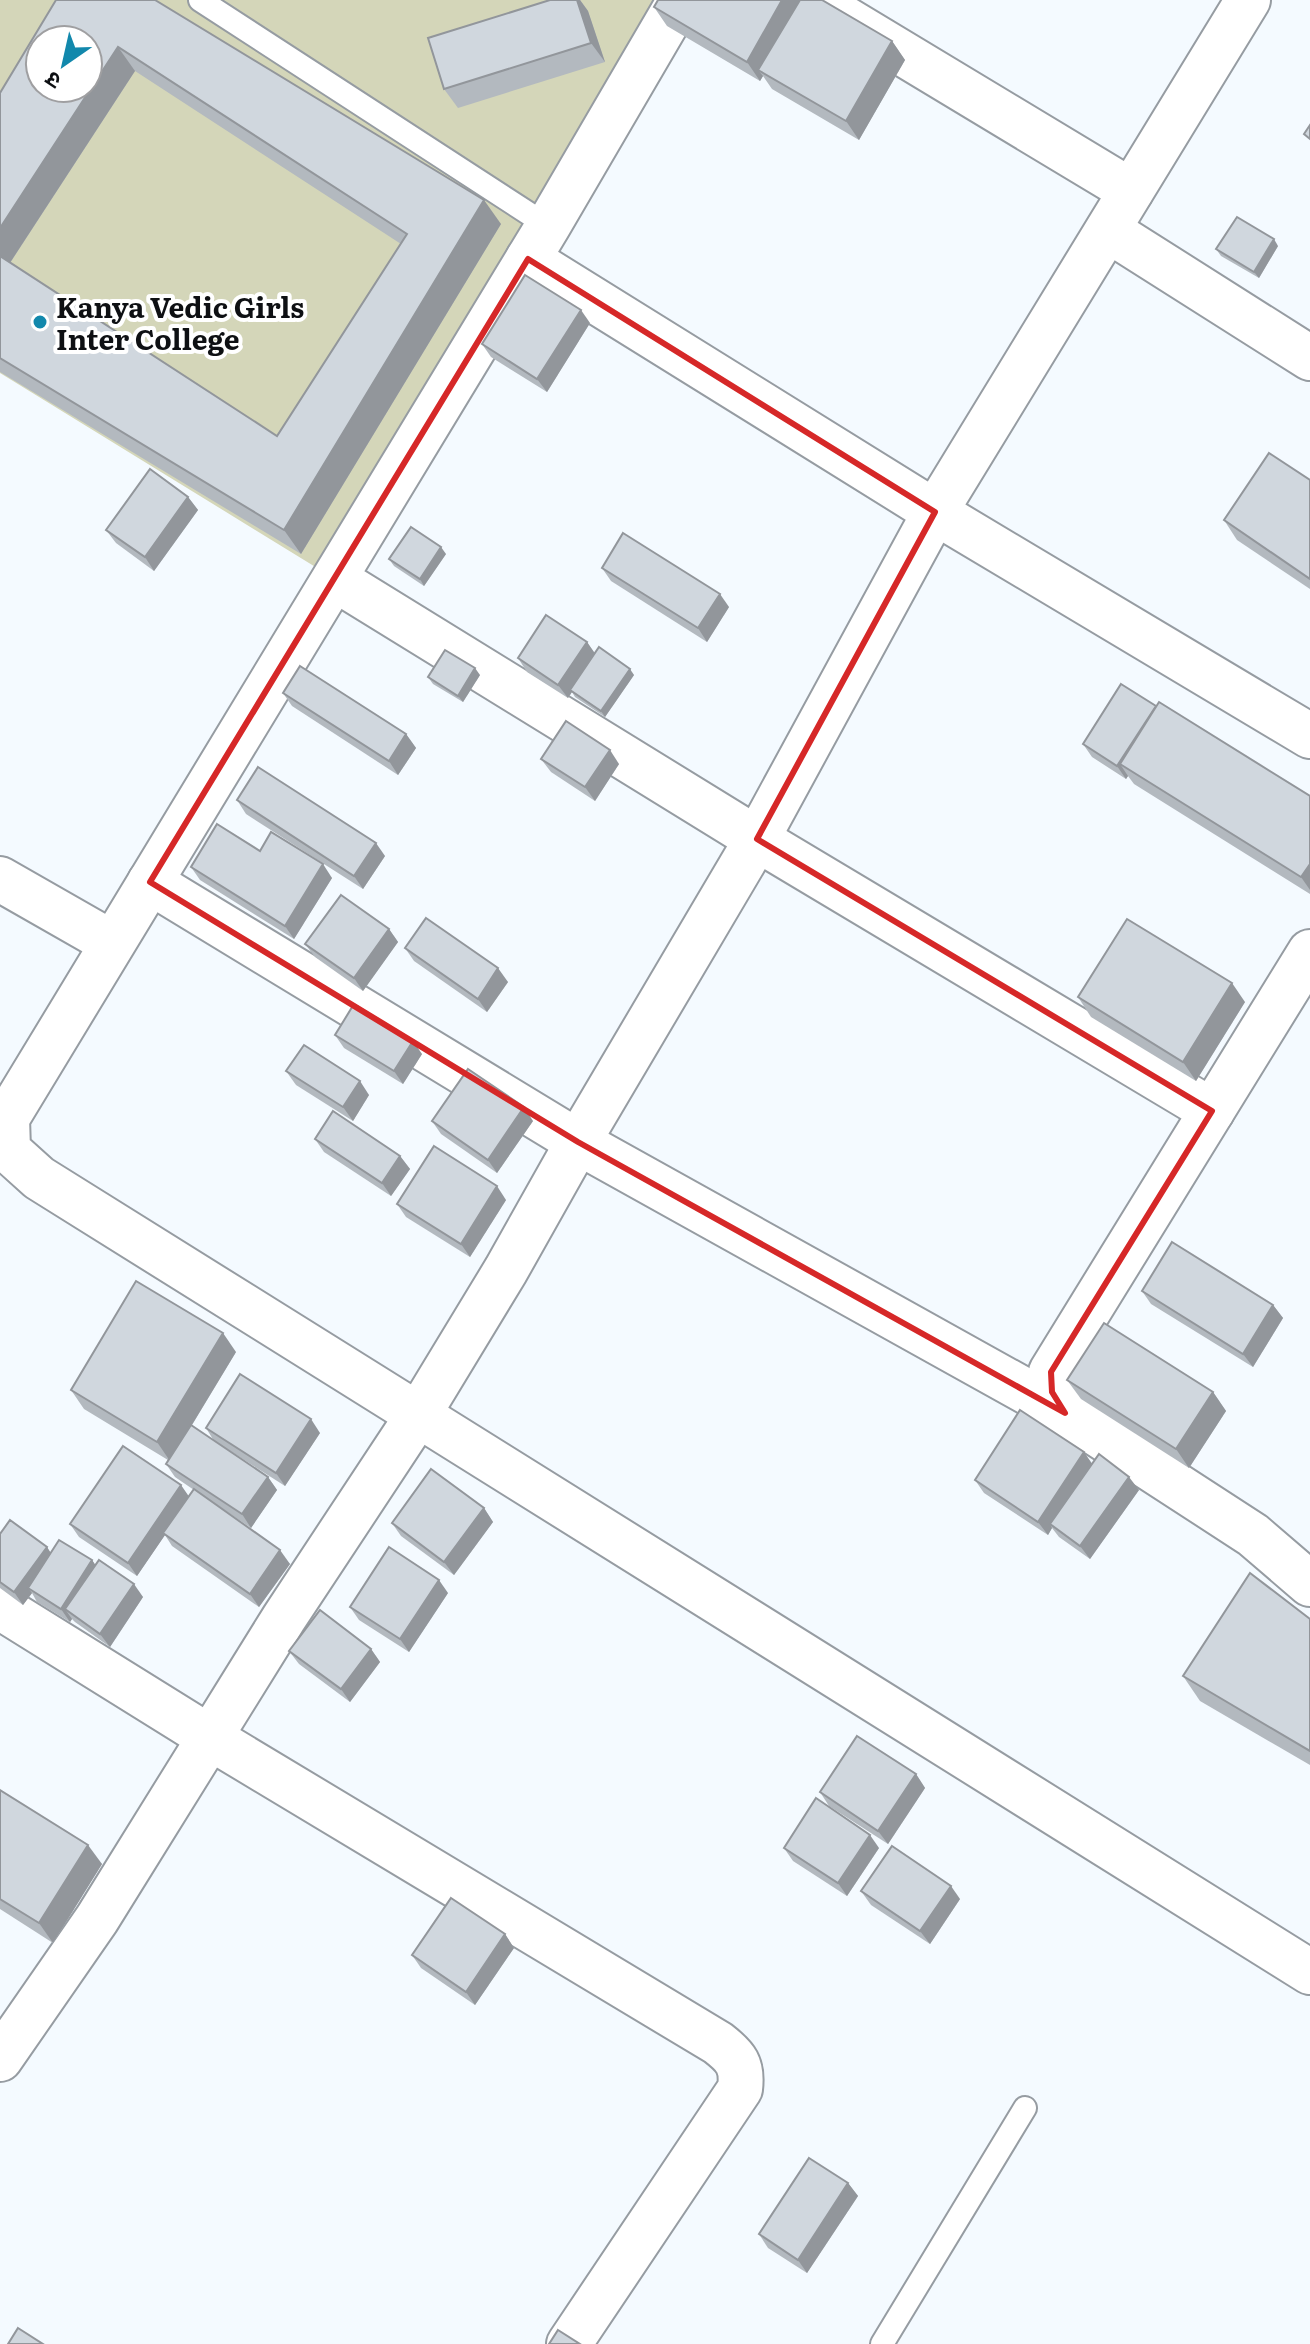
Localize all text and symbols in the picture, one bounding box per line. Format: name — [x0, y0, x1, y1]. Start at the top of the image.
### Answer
north arrow — [24, 24, 104, 104]
text: उ — [36, 64, 67, 99]
place label: Kanya Vedic Girls Inter College — [56, 285, 304, 359]
marker: Kanya Vedic Girls Inter College — [31, 313, 49, 331]

